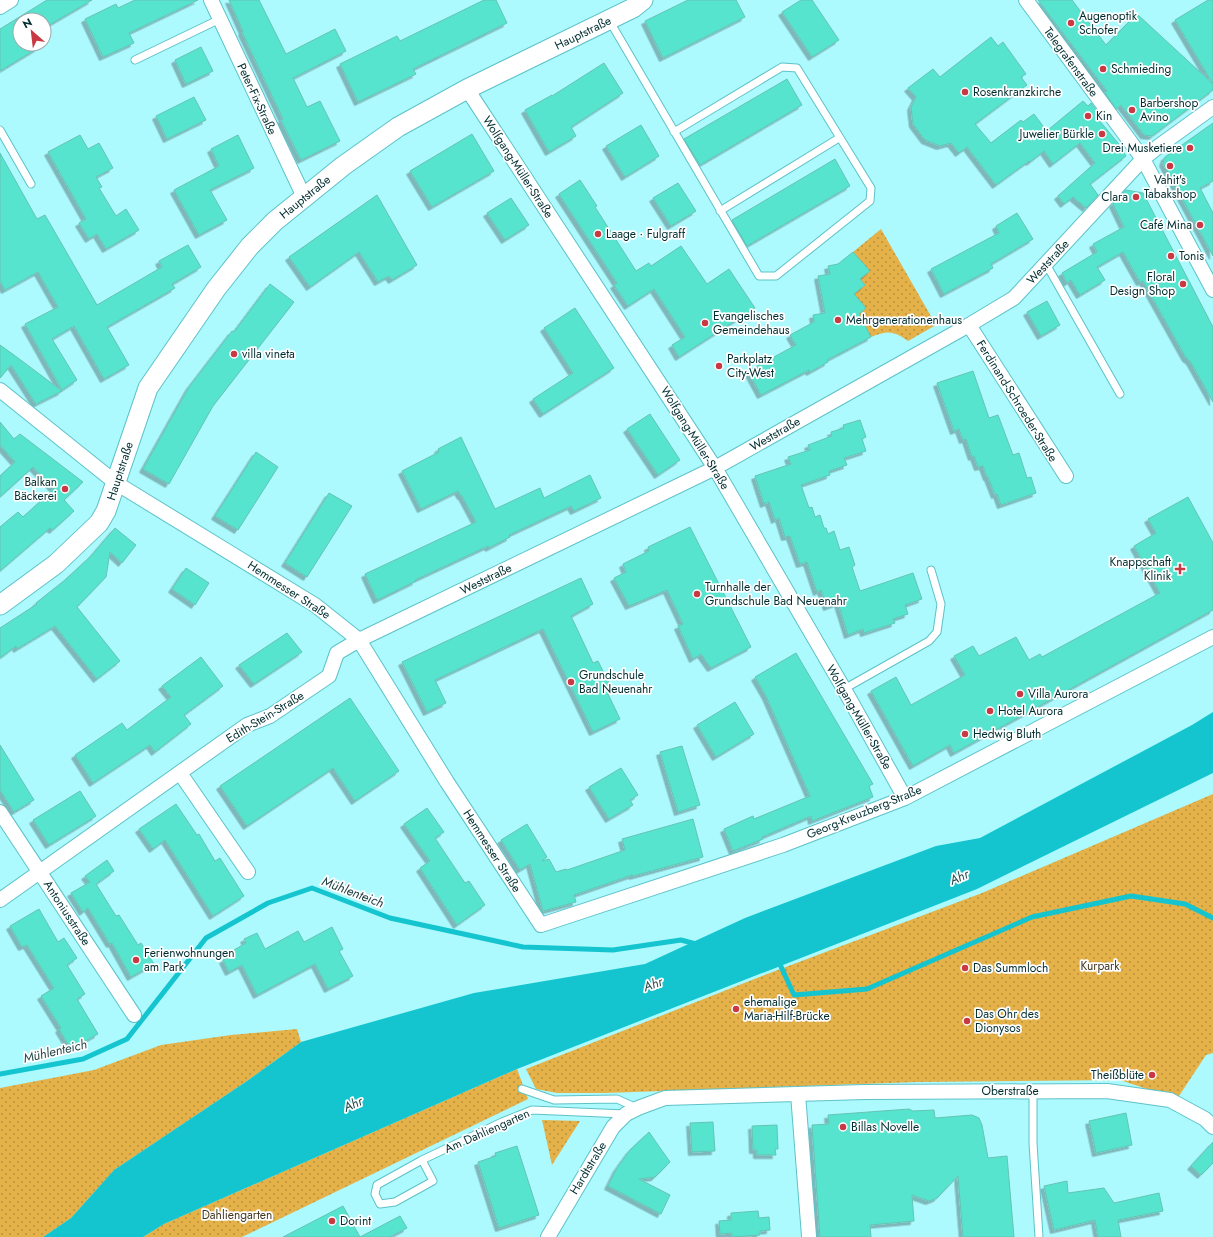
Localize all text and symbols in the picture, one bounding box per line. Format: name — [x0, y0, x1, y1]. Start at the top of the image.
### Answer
place label: Augenoptik Schofer — [1079, 7, 1138, 39]
north arrow — [12, 12, 52, 52]
street label: Hauptstraße — [552, 12, 614, 54]
text: N — [20, 14, 35, 32]
marker: Augenoptik Schofer — [1066, 18, 1076, 28]
street label: Telegrafenstraße — [1039, 23, 1103, 101]
street label: Peter-Fix-Straße — [233, 60, 281, 138]
place label: Schmieding — [1111, 60, 1171, 78]
marker: Schmieding — [1098, 64, 1108, 74]
place label: Rosenkranzkirche — [973, 83, 1061, 101]
marker: Rosenkranzkirche — [960, 87, 970, 97]
place label: Barbershop Avino — [1140, 94, 1198, 126]
marker: Barbershop Avino — [1127, 105, 1137, 115]
place label: Kin — [1096, 107, 1112, 125]
marker: Kin — [1083, 111, 1093, 121]
street label: Wolfgang-Müller-Straße — [478, 112, 558, 222]
place label: Juwelier Bürkle — [1018, 125, 1094, 143]
marker: Juwelier Bürkle — [1097, 129, 1107, 139]
place label: Drei Musketiere — [1103, 139, 1182, 157]
marker: Drei Musketiere — [1185, 143, 1195, 153]
marker: Vahit's Tabakshop — [1165, 161, 1175, 171]
street label: Hauptstraße — [276, 171, 334, 223]
place label: Vahit's Tabakshop — [1144, 171, 1196, 203]
place label: Clara — [1101, 188, 1128, 206]
marker: Clara — [1131, 192, 1141, 202]
place label: Café Mina — [1140, 216, 1192, 234]
marker: Café Mina — [1195, 220, 1205, 230]
place label: Laage · Fulgraff — [606, 225, 686, 243]
marker: Laage · Fulgraff — [593, 229, 603, 239]
street label: Weststraße — [1023, 236, 1073, 288]
place label: Tonis — [1179, 247, 1204, 265]
marker: Tonis — [1166, 251, 1176, 261]
place label: Floral Design Shop — [1110, 268, 1175, 300]
marker: Floral Design Shop — [1178, 279, 1188, 289]
place label: Evangelisches Gemeindehaus — [713, 307, 790, 339]
place label: Mehrgenerationenhaus — [846, 311, 962, 329]
marker: Mehrgenerationenhaus — [833, 315, 843, 325]
marker: Evangelisches Gemeindehaus — [700, 318, 710, 328]
street label: Ferdinand-Schroeder-Straße — [972, 336, 1062, 466]
place label: villa vineta — [242, 345, 295, 363]
marker: villa vineta — [229, 349, 239, 359]
place label: Parkplatz City-West — [727, 350, 774, 382]
marker: Parkplatz City-West — [714, 361, 724, 371]
street label: Wolfgang-Müller-Straße — [656, 383, 734, 493]
street label: Weststraße — [747, 412, 803, 456]
street label: Hauptstraße — [102, 439, 138, 503]
place label: Balkan Bäckerei — [14, 473, 57, 505]
marker: Balkan Bäckerei — [60, 484, 70, 494]
place label: Knappschaft Klinik — [1110, 553, 1172, 585]
street label: Hemmesser Straße — [244, 556, 334, 624]
street label: Weststraße — [457, 559, 515, 599]
marker: Knappschaft Klinik — [1174, 563, 1186, 575]
place label: Turnhalle der Grundschule Bad Neuenahr — [705, 578, 848, 610]
marker: Turnhalle der Grundschule Bad Neuenahr — [692, 589, 702, 599]
street label: Wolfgang-Müller-Straße — [822, 661, 896, 773]
place label: Grundschule Bad Neuenahr — [579, 666, 653, 698]
marker: Grundschule Bad Neuenahr — [566, 677, 576, 687]
place label: Villa Aurora — [1028, 685, 1089, 703]
street label: Edith-Stein-Straße — [223, 687, 307, 747]
marker: Villa Aurora — [1015, 689, 1025, 699]
place label: Hotel Aurora — [998, 702, 1063, 720]
marker: Hotel Aurora — [985, 706, 995, 716]
place label: Hedwig Bluth — [973, 725, 1041, 743]
marker: Hedwig Bluth — [960, 729, 970, 739]
street label: Georg-Kreuzberg-Straße — [804, 781, 924, 843]
street label: Hemmesser Straße — [458, 806, 526, 896]
water label: Ahr — [945, 864, 972, 890]
water label: Mühlenteich — [319, 871, 387, 913]
street label: Antoniusstraße — [39, 877, 95, 949]
place label: Ferienwohnungen am Park — [144, 944, 235, 976]
marker: Ferienwohnungen am Park — [131, 955, 141, 965]
park label: Kurpark — [1081, 957, 1120, 975]
place label: Das Summloch — [973, 959, 1048, 977]
marker: Das Summloch — [960, 963, 970, 973]
water label: Ahr — [640, 972, 666, 996]
place label: ehemalige Maria-Hilf-Brücke — [744, 993, 830, 1025]
marker: ehemalige Maria-Hilf-Brücke — [731, 1004, 741, 1014]
place label: Das Ohr des Dionysos — [975, 1005, 1039, 1037]
marker: Das Ohr des Dionysos — [962, 1016, 972, 1026]
water label: Mühlenteich — [21, 1034, 89, 1068]
place label: Theißblüte — [1091, 1066, 1144, 1084]
marker: Theißblüte — [1147, 1070, 1157, 1080]
street label: Oberstraße — [981, 1082, 1039, 1100]
water label: Ahr — [339, 1091, 366, 1117]
street label: Am Dahliengarten — [442, 1104, 532, 1158]
place label: Billas Novelle — [851, 1118, 919, 1136]
marker: Billas Novelle — [838, 1122, 848, 1132]
street label: Hardtstraße — [565, 1138, 611, 1198]
park label: Dahliengarten — [202, 1206, 272, 1224]
place label: Dorint — [340, 1212, 371, 1230]
marker: Dorint — [327, 1216, 337, 1226]

